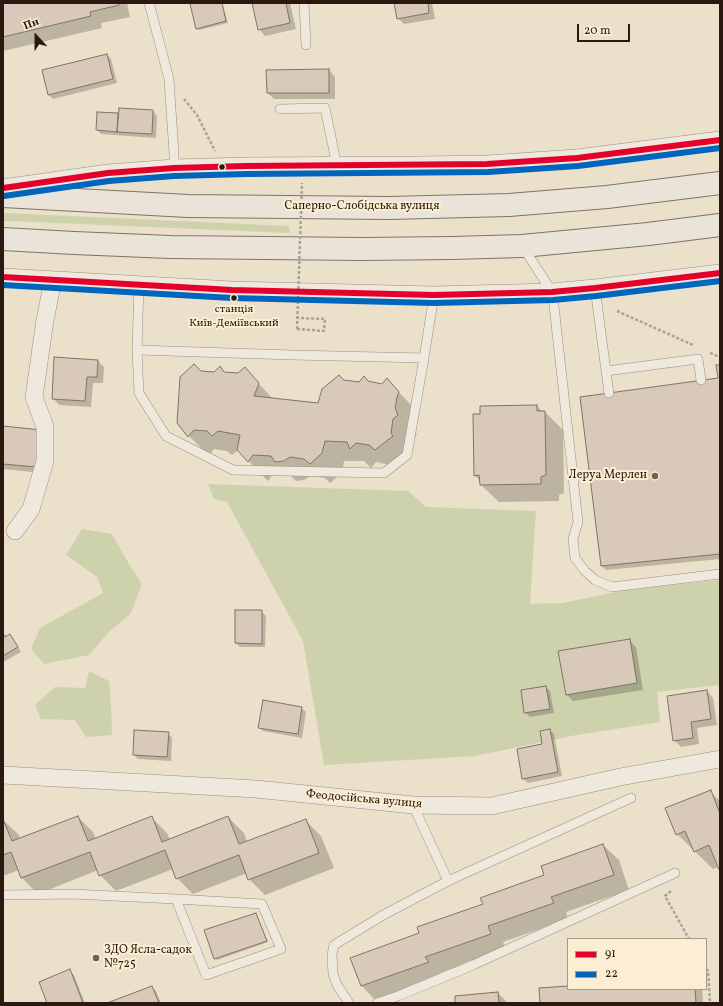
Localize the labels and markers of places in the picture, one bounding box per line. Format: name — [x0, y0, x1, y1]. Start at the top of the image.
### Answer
unlabelled marker — [217, 162, 227, 172]
marker: станція Київ-Деміївський — [229, 293, 239, 303]
place label: станція Київ-Деміївський — [189, 303, 279, 329]
place label: Леруа Мерлен — [569, 469, 647, 483]
marker: Леруа Мерлен — [650, 471, 660, 481]
place label: ЗДО Ясла-садок №725 — [104, 944, 192, 972]
marker: ЗДО Ясла-садок №725 — [91, 953, 101, 963]

